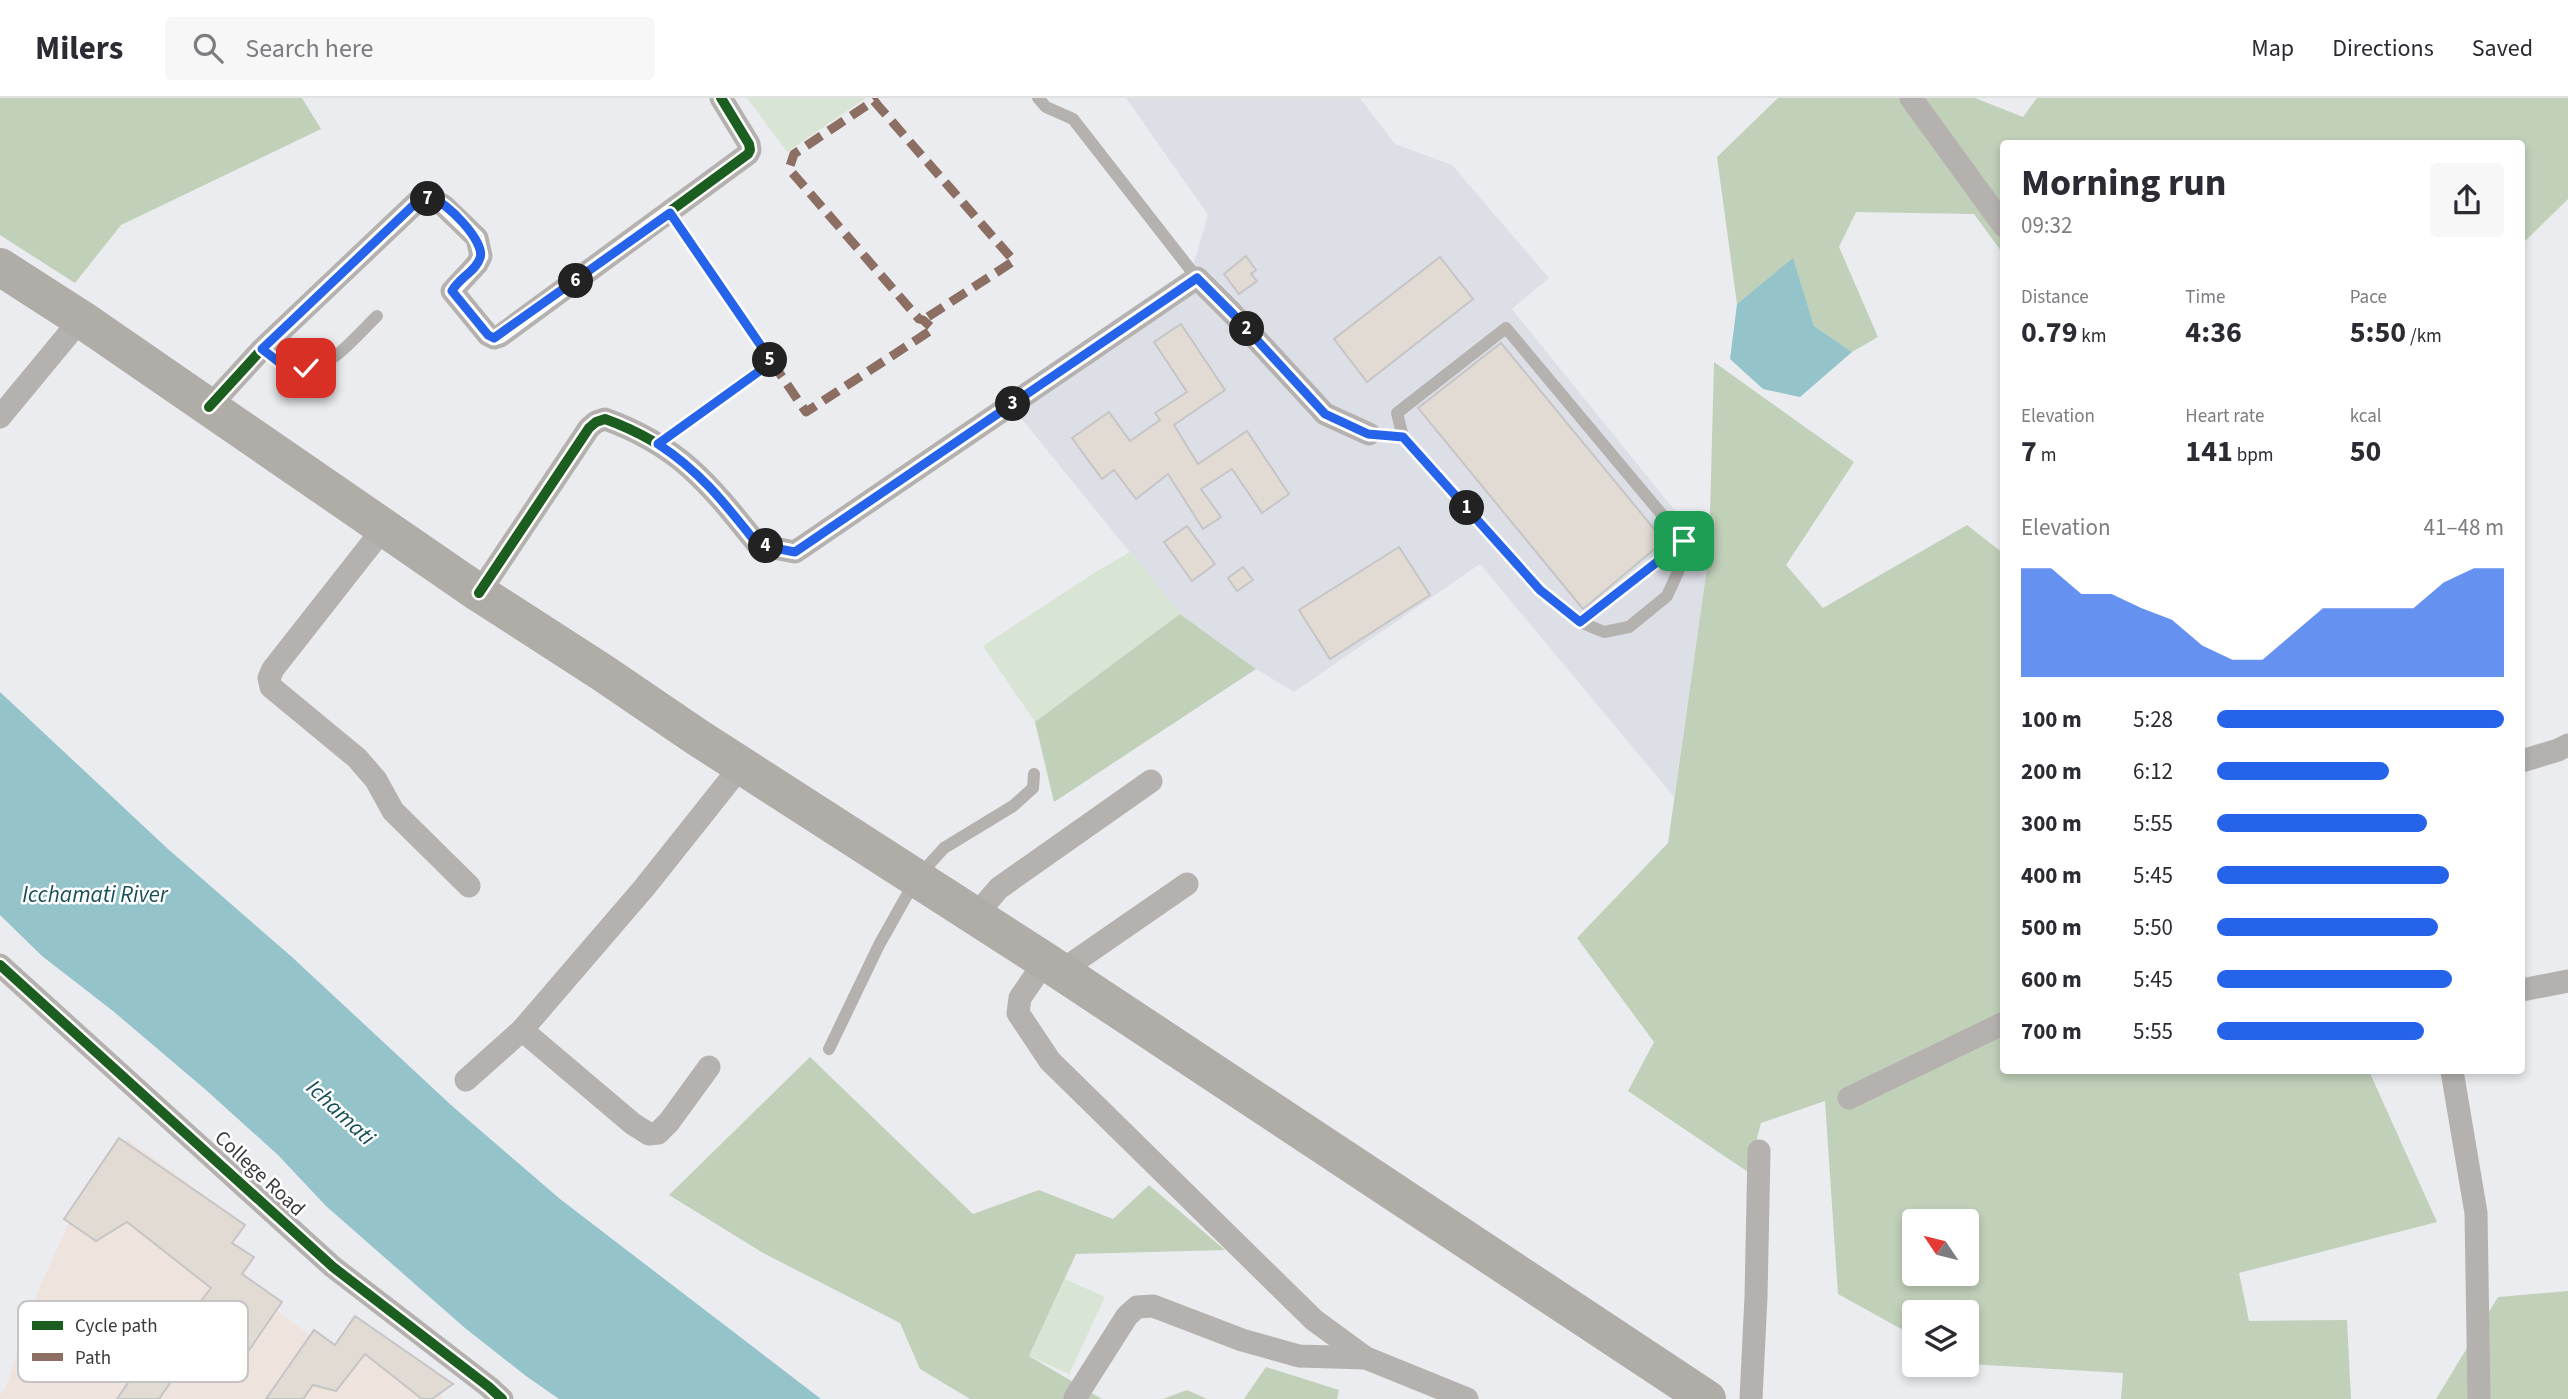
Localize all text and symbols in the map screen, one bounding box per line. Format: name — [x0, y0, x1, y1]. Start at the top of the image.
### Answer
search box — [165, 17, 655, 80]
text: Milers — [35, 25, 123, 72]
icon: search — [189, 29, 227, 67]
text: Search here — [245, 30, 373, 67]
text: Map — [2251, 31, 2294, 66]
text: Directions — [2332, 31, 2434, 66]
text: Saved — [2472, 31, 2533, 66]
text: Morning run — [2021, 156, 2226, 210]
button: share — [2430, 163, 2504, 237]
pin: 7 — [410, 182, 446, 217]
text: 7 — [422, 185, 433, 212]
text: 09:32 — [2021, 209, 2072, 242]
pin: 6 — [558, 264, 594, 298]
text: 6 — [570, 267, 581, 294]
text: Distance — [2021, 284, 2089, 311]
text: Time — [2185, 284, 2225, 311]
text: Pace — [2350, 284, 2387, 311]
text: 0.79 — [2021, 311, 2078, 354]
text: 4:36 — [2185, 311, 2242, 354]
text: 5:50 — [2350, 311, 2406, 354]
pin: 2 — [1230, 312, 1264, 346]
text: 2 — [1241, 315, 1252, 342]
text: km — [2078, 323, 2107, 350]
text: /km — [2406, 323, 2442, 350]
pin — [276, 338, 336, 398]
pin: 5 — [752, 342, 788, 378]
text: 5 — [764, 346, 775, 373]
icon: check — [287, 349, 325, 387]
pin: 3 — [996, 386, 1030, 422]
text: 3 — [1007, 390, 1018, 417]
text: Elevation — [2021, 403, 2095, 430]
text: Heart rate — [2185, 403, 2264, 430]
text: kcal — [2350, 403, 2382, 430]
text: 7 — [2021, 430, 2037, 473]
text: 141 — [2185, 430, 2233, 473]
text: 50 — [2350, 430, 2381, 473]
text: m — [2037, 442, 2056, 469]
text: bpm — [2233, 442, 2273, 469]
pin: 1 — [1450, 490, 1484, 526]
text: 1 — [1461, 494, 1472, 521]
pin — [1654, 511, 1714, 571]
text: Elevation — [2021, 511, 2111, 544]
text: 41–48 m — [2424, 511, 2504, 544]
icon: arrive — [1665, 522, 1703, 560]
pin: 4 — [748, 528, 784, 564]
text: 4 — [760, 532, 771, 559]
text: 100 m — [2021, 703, 2082, 736]
text: 5:28 — [2133, 703, 2173, 736]
text: 200 m — [2021, 755, 2082, 788]
text: 6:12 — [2133, 755, 2173, 788]
text: 300 m — [2021, 807, 2082, 840]
text: 5:55 — [2133, 807, 2173, 840]
text: 400 m — [2021, 859, 2082, 892]
text: 5:45 — [2133, 859, 2173, 892]
water label: Icchamati River — [22, 878, 169, 911]
text: 500 m — [2021, 911, 2082, 944]
text: 5:50 — [2133, 911, 2173, 944]
text: 600 m — [2021, 963, 2082, 996]
text: 5:45 — [2133, 963, 2173, 996]
text: 700 m — [2021, 1015, 2082, 1048]
text: 5:55 — [2133, 1015, 2173, 1048]
water label: Ichamati — [299, 1072, 383, 1153]
street label: College Road — [208, 1123, 312, 1223]
north arrow — [1902, 1209, 1979, 1286]
map controls — [1902, 1209, 1979, 1377]
button: layers — [1902, 1300, 1979, 1377]
legend — [18, 1301, 248, 1382]
text: Cycle path — [75, 1313, 157, 1340]
text: Path — [75, 1345, 111, 1372]

